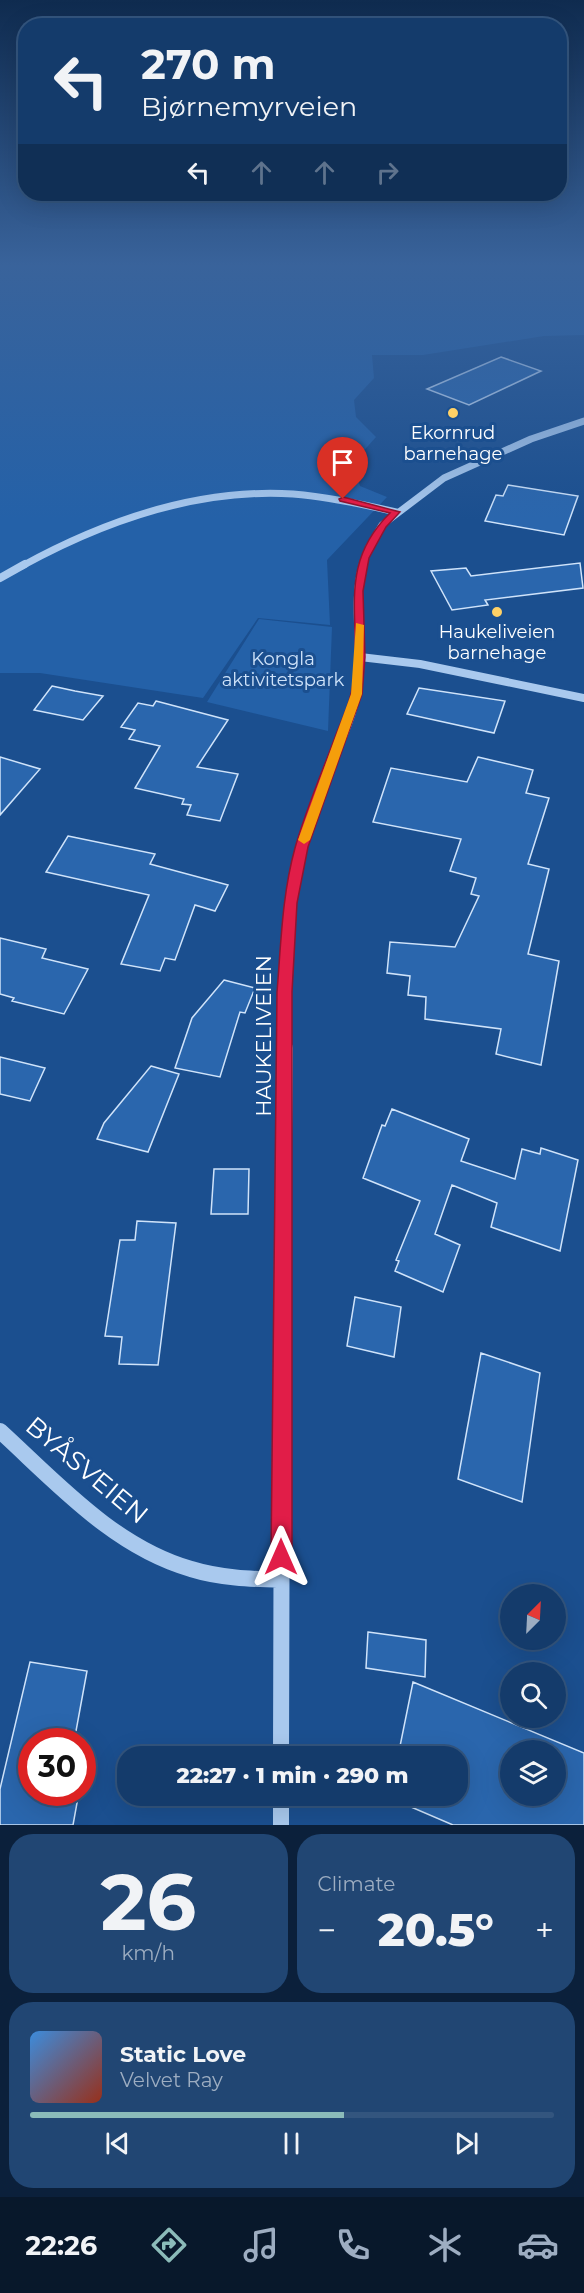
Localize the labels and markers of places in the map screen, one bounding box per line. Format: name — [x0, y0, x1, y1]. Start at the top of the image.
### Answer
marker: Ekornrud barnehage — [446, 406, 460, 420]
place label: Ekornrud barnehage — [404, 422, 503, 465]
pin — [317, 437, 368, 499]
marker: Haukeliveien barnehage — [490, 605, 504, 619]
place label: Haukeliveien barnehage — [439, 621, 555, 664]

